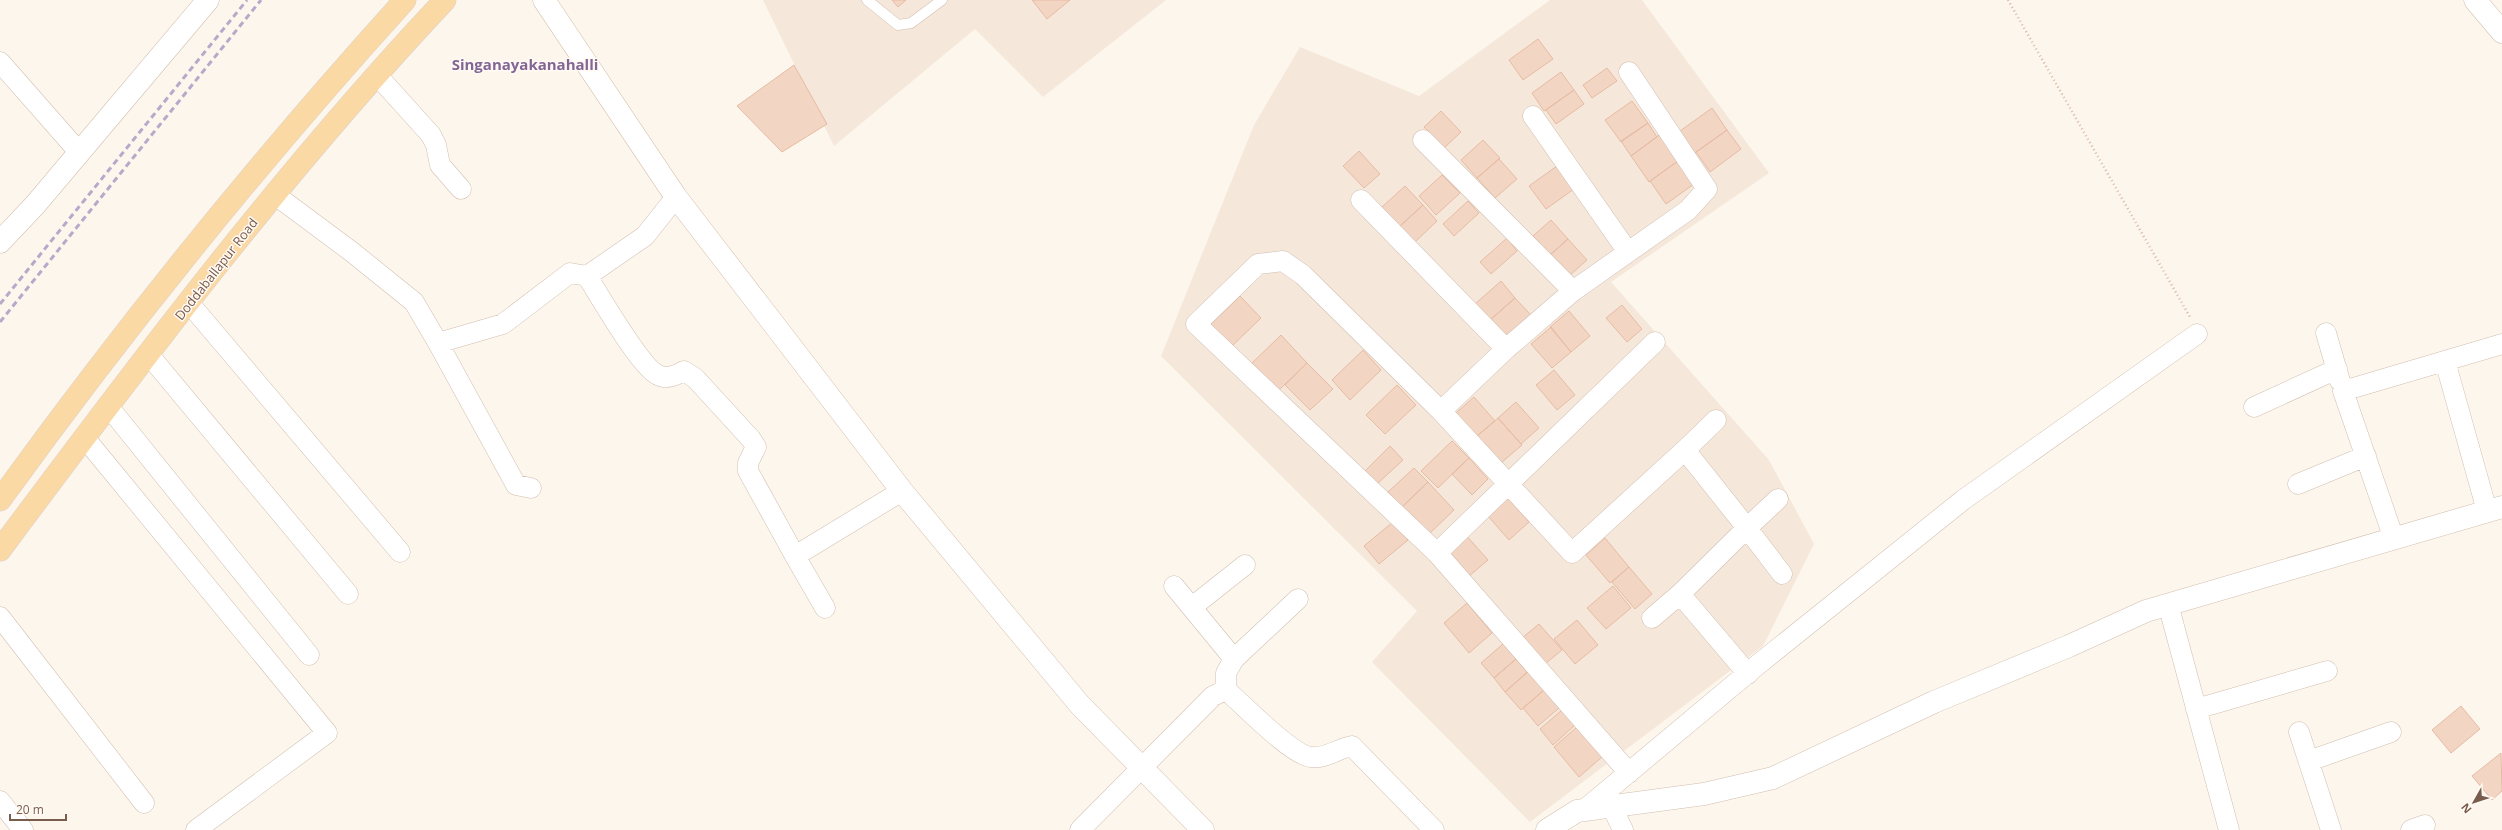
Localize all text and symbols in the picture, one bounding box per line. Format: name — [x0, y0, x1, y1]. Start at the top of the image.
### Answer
district label: Singanayakanahalli — [452, 54, 598, 74]
street label: Doddaballapur Road — [170, 214, 262, 324]
north arrow — [2454, 782, 2494, 822]
scale bar — [10, 796, 66, 822]
text: N — [2457, 800, 2474, 817]
text: 20 m — [16, 801, 44, 818]

